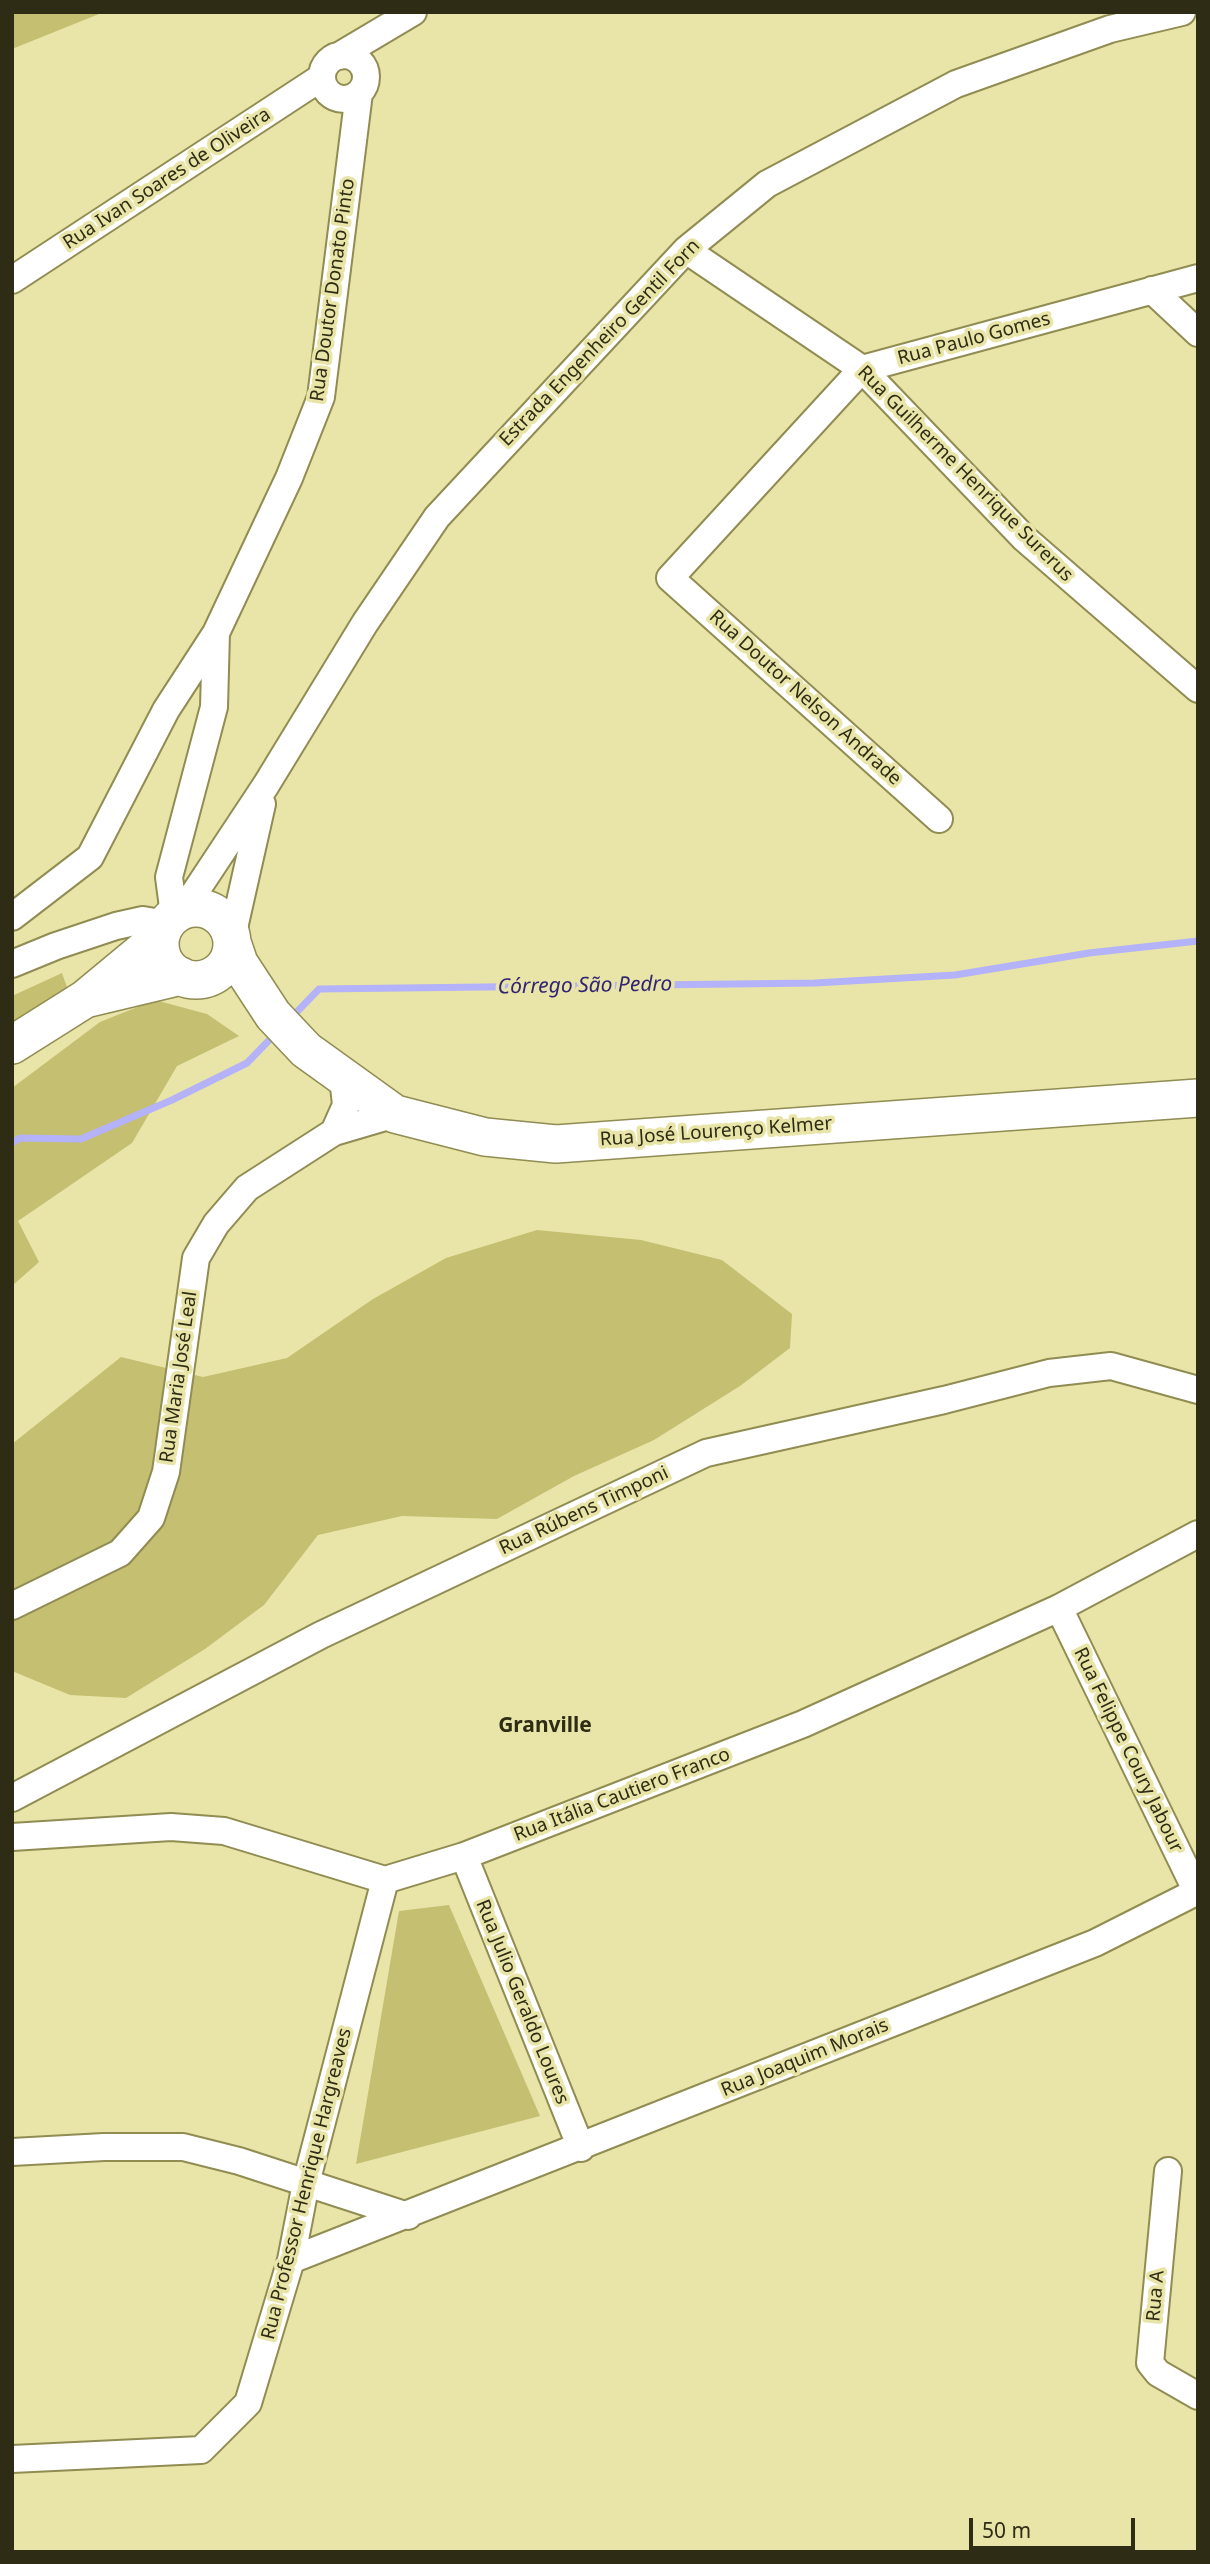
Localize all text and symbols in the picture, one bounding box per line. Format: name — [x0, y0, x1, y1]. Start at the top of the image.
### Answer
street label: Rua Ivan Soares de Oliveira — [59, 103, 275, 255]
street label: Rua Doutor Donato Pinto — [306, 177, 360, 403]
street label: Estrada Engenheiro Gentil Forn — [495, 235, 705, 451]
street label: Rua Paulo Gomes — [895, 308, 1053, 370]
street label: Rua Guilherme Henrique Surerus — [852, 361, 1078, 587]
street label: Rua Doutor Nelson Andrade — [704, 606, 906, 790]
water label: Córrego São Pedro — [498, 972, 672, 1000]
street label: Rua José Lourenço Kelmer — [599, 1113, 833, 1151]
street label: Rua Maria José Leal — [156, 1290, 202, 1464]
street label: Rua Rúbens Timponi — [496, 1462, 672, 1560]
street label: Rua Felippe Coury Jabour — [1068, 1644, 1188, 1856]
district label: Granville — [498, 1713, 592, 1739]
street label: Rua Itália Cautiero Franco — [511, 1743, 733, 1847]
street label: Rua Julio Geraldo Loures — [471, 1896, 573, 2108]
street label: Rua Joaquim Morais — [718, 2014, 892, 2102]
street label: Rua Professor Henrique Hargreaves — [257, 2026, 357, 2342]
street label: Rua A — [1142, 2269, 1170, 2323]
scale bar — [972, 2504, 1138, 2548]
text: 50 m — [982, 2516, 1031, 2544]

